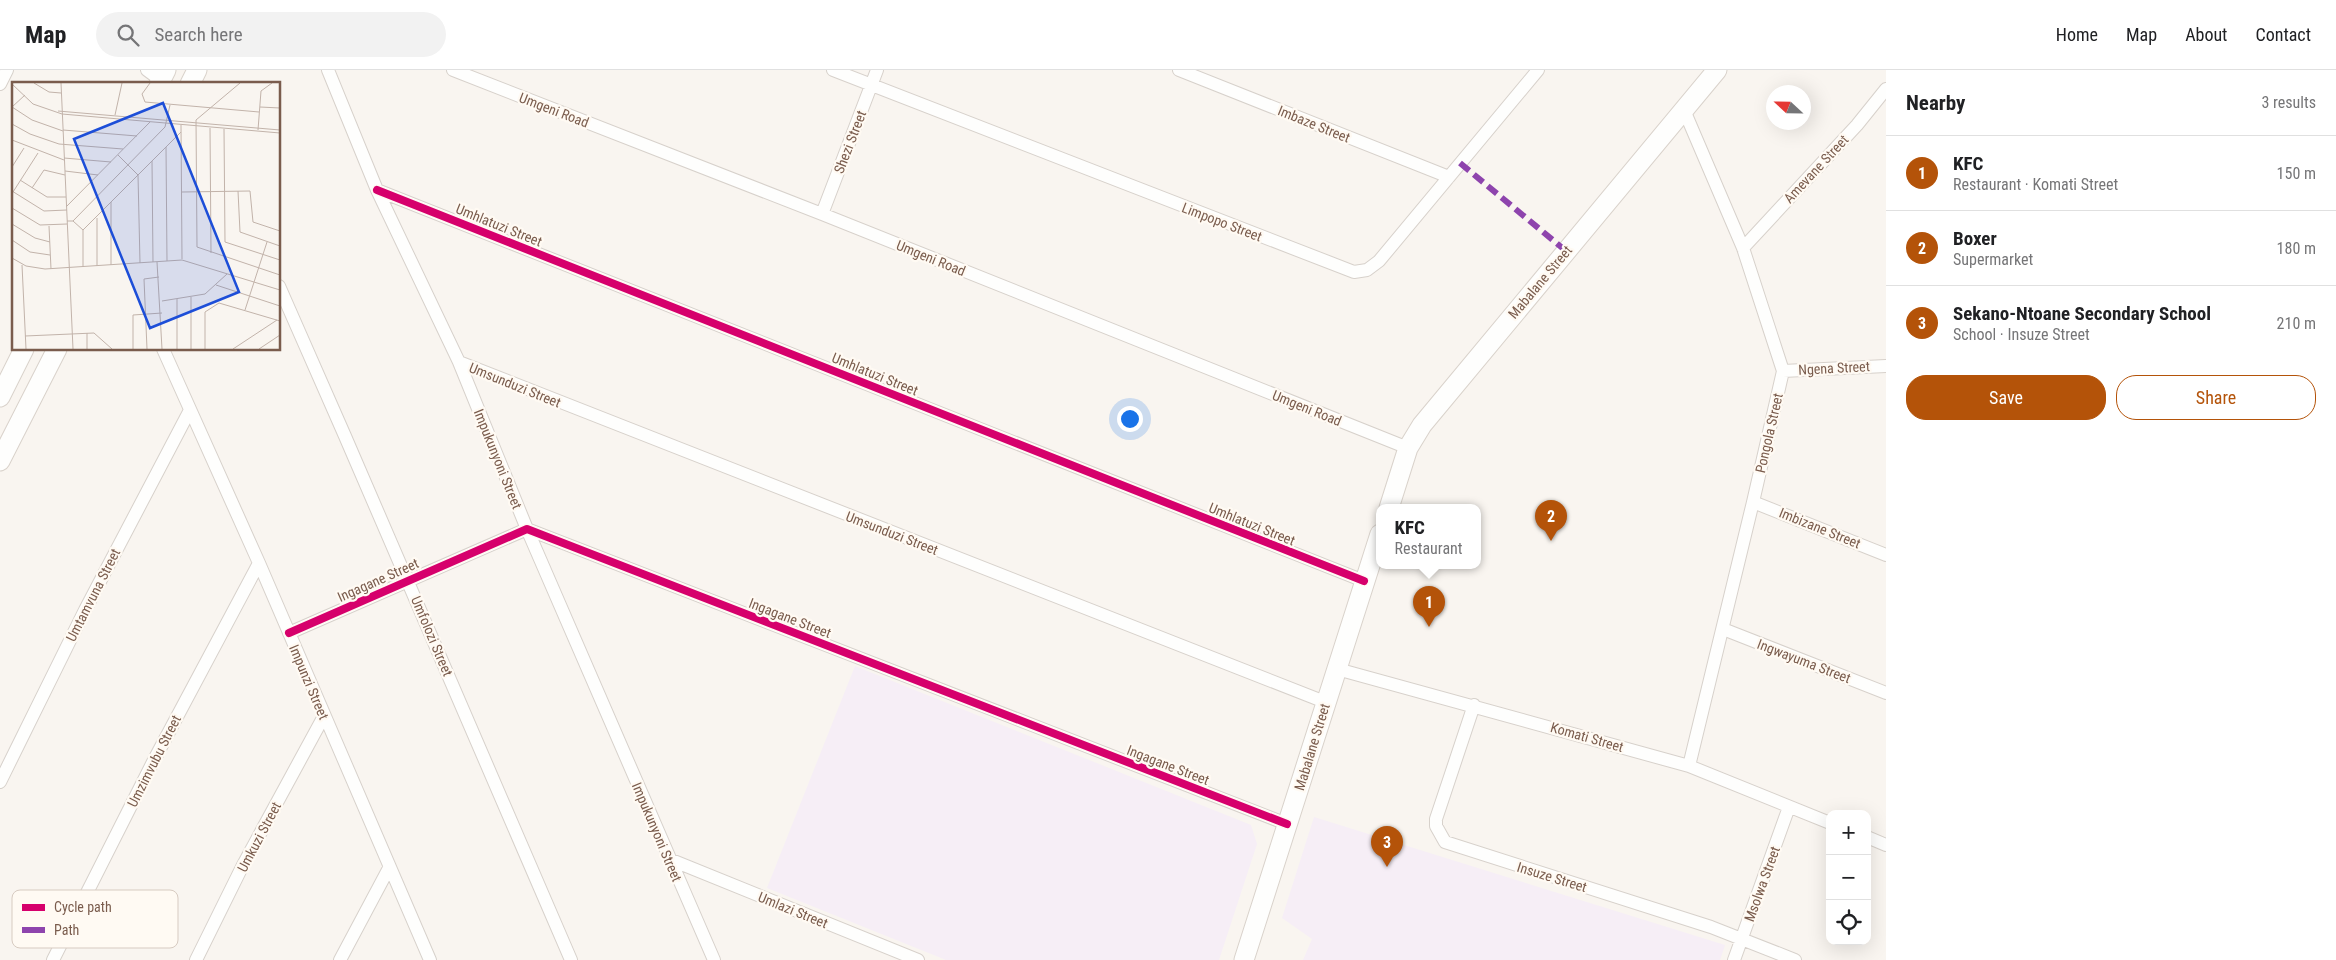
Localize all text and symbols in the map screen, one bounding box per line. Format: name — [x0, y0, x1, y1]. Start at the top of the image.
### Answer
search box — [96, 12, 446, 57]
text: Map — [25, 21, 66, 49]
icon: search — [114, 21, 142, 49]
text: Search here — [154, 23, 243, 46]
text: Home — [2056, 24, 2098, 45]
text: Map — [2126, 24, 2157, 45]
text: About — [2185, 24, 2227, 45]
text: Contact — [2255, 24, 2311, 45]
inset map — [12, 82, 280, 350]
north arrow — [1766, 85, 1811, 130]
street label: Umgeni Road — [517, 89, 591, 131]
text: Nearby — [1906, 91, 1965, 115]
text: 3 results — [2261, 93, 2316, 112]
street label: Imbaze Street — [1276, 102, 1352, 146]
street label: Shezi Street — [831, 108, 869, 176]
street label: Amevane Street — [1780, 132, 1852, 206]
text: KFC — [1953, 152, 1983, 175]
text: 1 — [1918, 164, 1926, 183]
text: 150 m — [2277, 164, 2316, 183]
text: Restaurant · Komati Street — [1953, 175, 2118, 194]
street label: Limpopo Street — [1180, 199, 1264, 245]
street label: Umhlatuzi Street — [454, 200, 544, 250]
text: Boxer — [1953, 227, 1997, 250]
street label: Umgeni Road — [894, 237, 968, 279]
text: 2 — [1918, 239, 1926, 258]
text: 180 m — [2277, 239, 2316, 258]
street label: Mabalane Street — [1505, 242, 1575, 322]
text: Supermarket — [1953, 250, 2033, 269]
text: Sekano-Ntoane Secondary School — [1953, 302, 2211, 325]
text: 3 — [1918, 314, 1926, 333]
text: 210 m — [2277, 314, 2316, 333]
text: School · Insuze Street — [1953, 325, 2090, 344]
street label: Umhlatuzi Street — [830, 349, 920, 399]
street label: Ngena Street — [1798, 358, 1870, 378]
street label: Umsunduzi Street — [467, 359, 563, 411]
button: Save — [1906, 375, 2106, 420]
button: Share — [2116, 375, 2316, 420]
street label: Umgeni Road — [1270, 387, 1344, 429]
street label: Pongola Street — [1752, 392, 1786, 474]
your location — [1117, 406, 1143, 432]
street label: Impukunyoni Street — [471, 407, 525, 511]
street label: Umhlatuzi Street — [1207, 499, 1297, 549]
pin: 2 — [1535, 500, 1567, 541]
popup — [1376, 504, 1481, 569]
street label: Imbizane Street — [1777, 504, 1863, 552]
street label: Umsunduzi Street — [844, 508, 940, 558]
text: KFC — [1394, 516, 1425, 539]
text: Restaurant — [1394, 539, 1463, 558]
street label: Umtamvuna Street — [63, 546, 123, 644]
street label: Ingagane Street — [335, 555, 421, 605]
pin: 1 — [1413, 586, 1445, 627]
street label: Umfolozi Street — [408, 594, 456, 678]
street label: Ingagane Street — [747, 595, 833, 641]
street label: Ingwayuma Street — [1755, 636, 1853, 686]
street label: Impunzi Street — [286, 642, 332, 722]
street label: Mabalane Street — [1291, 702, 1333, 792]
street label: Umzimvubu Street — [124, 712, 184, 810]
street label: Komati Street — [1549, 719, 1625, 755]
street label: Ingagane Street — [1125, 742, 1211, 788]
street label: Impukunyoni Street — [629, 780, 685, 884]
street label: Umkuzi Street — [234, 799, 284, 875]
map controls — [1826, 810, 1871, 945]
button: + — [1826, 810, 1871, 855]
pin: 3 — [1371, 826, 1403, 867]
street label: Msolwa Street — [1741, 844, 1783, 924]
button: − — [1826, 855, 1871, 900]
street label: Insuze Street — [1515, 859, 1589, 895]
street label: Umlazi Street — [756, 889, 830, 931]
legend — [12, 890, 178, 948]
text: Cycle path — [54, 899, 112, 915]
button: locate — [1826, 900, 1871, 945]
text: Path — [54, 922, 79, 938]

